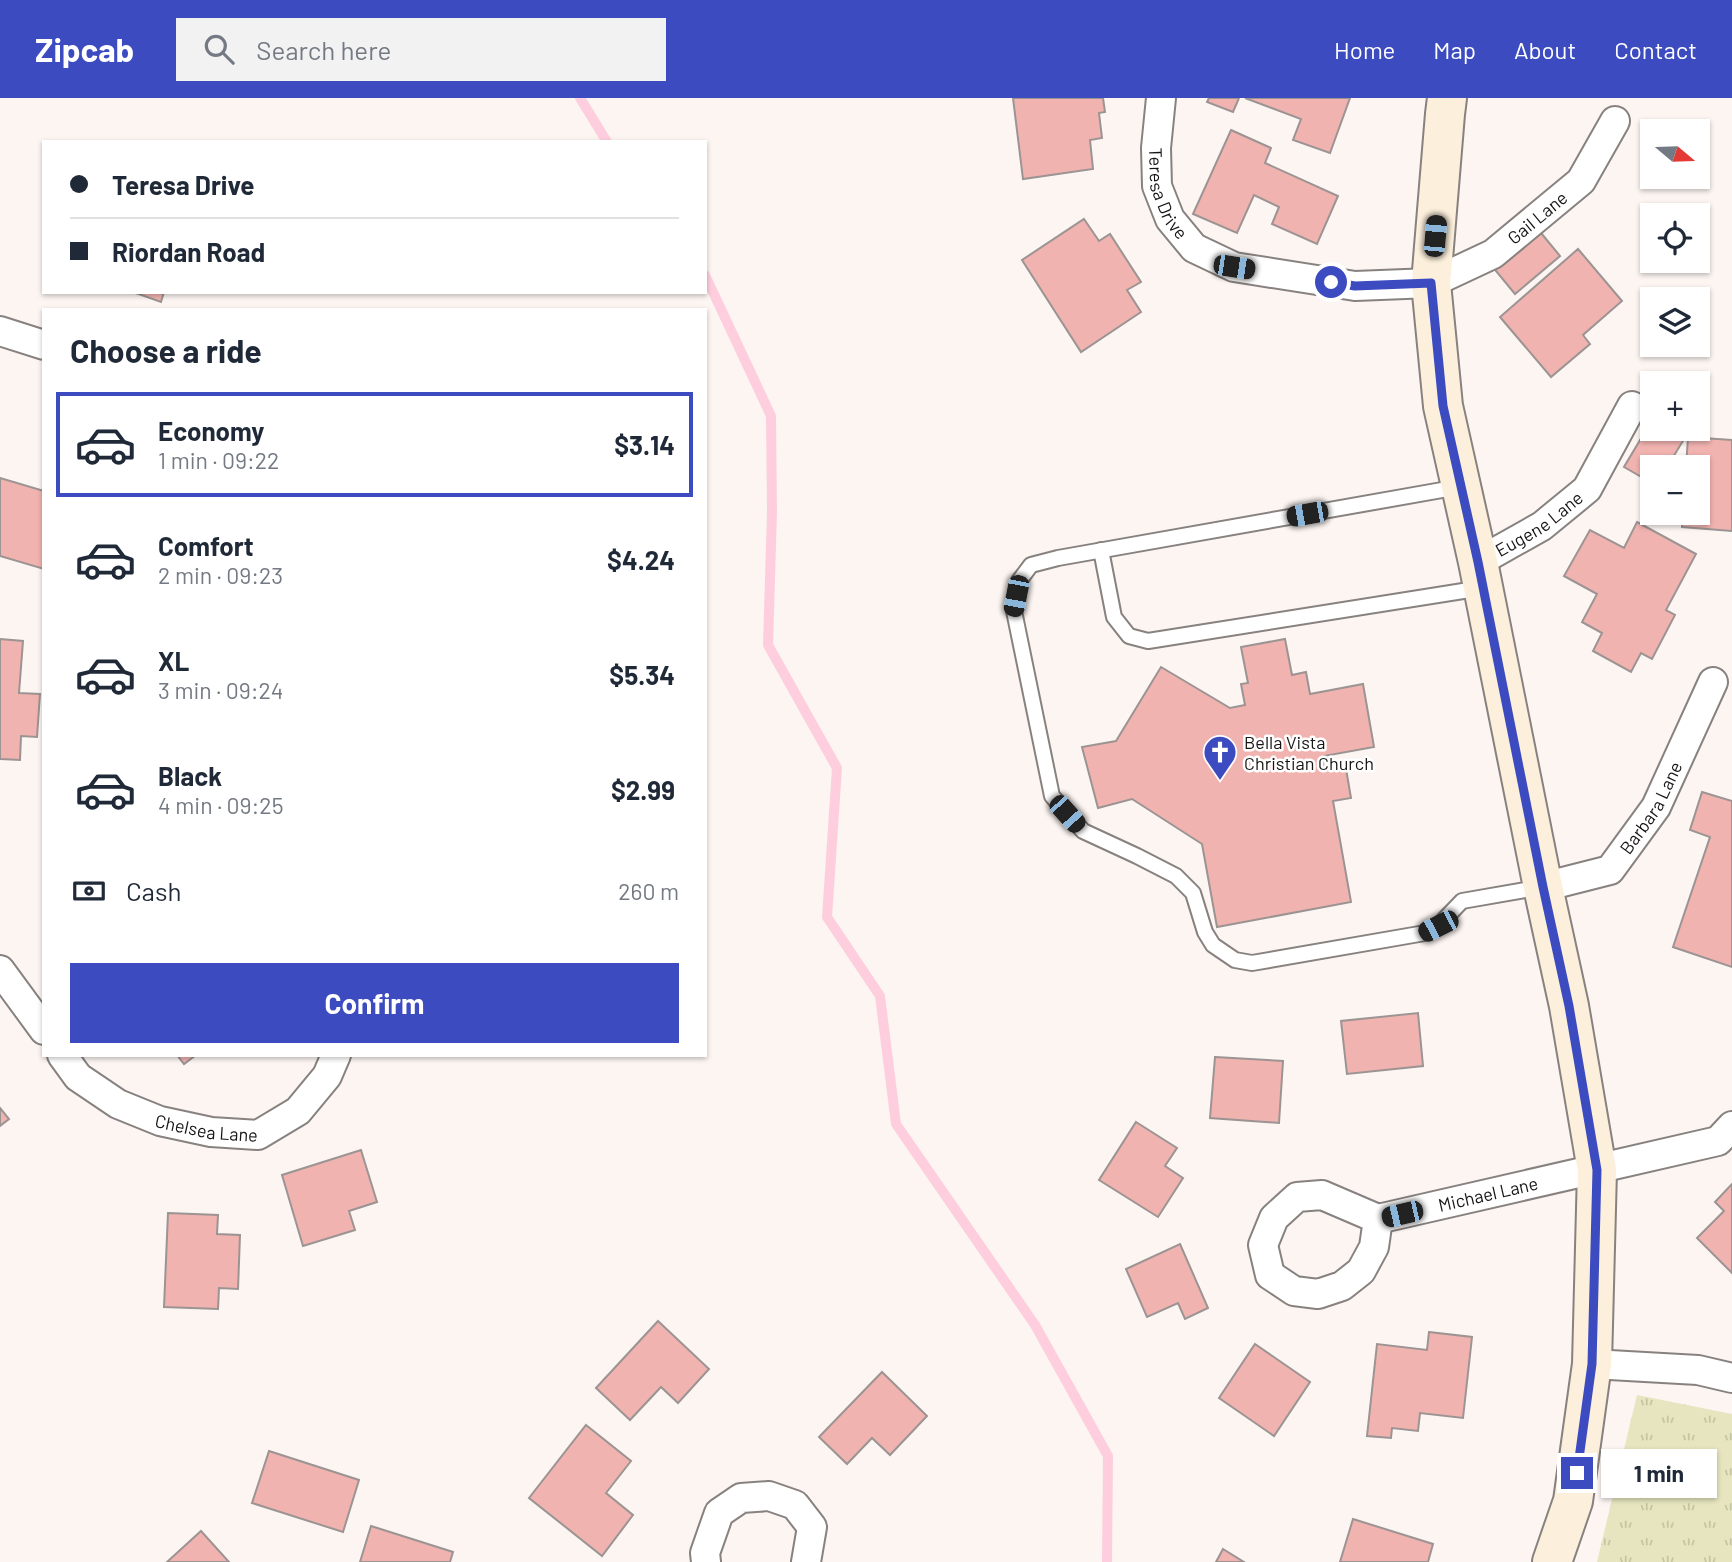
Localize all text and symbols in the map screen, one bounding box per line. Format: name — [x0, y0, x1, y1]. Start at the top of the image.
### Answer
search box — [176, 18, 666, 81]
text: Zipcab — [35, 29, 134, 69]
icon: search — [200, 30, 238, 68]
text: Search here — [256, 34, 391, 65]
text: Home — [1334, 35, 1395, 64]
text: Map — [1433, 35, 1476, 64]
text: About — [1514, 35, 1576, 64]
text: Contact — [1614, 35, 1697, 64]
north arrow — [1640, 119, 1710, 189]
map controls — [1640, 119, 1710, 525]
street label: Teresa Drive — [1145, 147, 1193, 243]
text: Teresa Drive — [112, 169, 254, 200]
street label: Gail Lane — [1503, 186, 1572, 249]
button: locate — [1640, 203, 1710, 273]
car — [1423, 214, 1448, 258]
text: Riordan Road — [112, 236, 265, 267]
car — [1212, 253, 1257, 281]
route start — [1315, 266, 1347, 298]
button: layers — [1640, 287, 1710, 357]
text: Choose a ride — [70, 331, 262, 369]
button: + — [1640, 371, 1710, 441]
icon: car — [74, 413, 137, 476]
text: Economy — [158, 415, 264, 446]
text: $3.14 — [614, 429, 675, 460]
text: 1 min · 09:22 — [158, 446, 279, 474]
button: − — [1640, 455, 1710, 525]
street label: Eugene Lane — [1491, 486, 1587, 561]
car — [1285, 500, 1330, 528]
icon: car — [74, 528, 137, 591]
text: Comfort — [158, 530, 254, 561]
text: $4.24 — [607, 544, 675, 575]
text: 2 min · 09:23 — [158, 561, 283, 589]
car — [1002, 573, 1031, 619]
icon: car — [74, 643, 137, 706]
text: XL — [158, 645, 189, 676]
text: $5.34 — [609, 659, 675, 690]
text: 3 min · 09:24 — [158, 676, 284, 704]
place label: Bella Vista Christian Church — [1244, 731, 1374, 774]
church icon: Bella Vista Christian Church — [1201, 733, 1239, 782]
icon: car — [74, 758, 137, 821]
street label: Barbara Lane — [1615, 758, 1686, 858]
text: Black — [158, 760, 222, 791]
text: $2.99 — [611, 774, 675, 805]
text: 4 min · 09:25 — [158, 791, 284, 819]
car — [1046, 791, 1089, 837]
icon: cash — [70, 872, 108, 910]
text: Cash — [126, 875, 181, 906]
text: 260 m — [618, 877, 679, 905]
car — [1415, 907, 1462, 945]
button: Confirm — [70, 963, 679, 1043]
street label: Chelsea Lane — [153, 1109, 259, 1146]
street label: Michael Lane — [1436, 1172, 1540, 1216]
car — [1380, 1199, 1425, 1229]
callout: 1 min — [1602, 1448, 1717, 1498]
route end — [1561, 1457, 1593, 1489]
text: 1 min — [1634, 1459, 1684, 1487]

